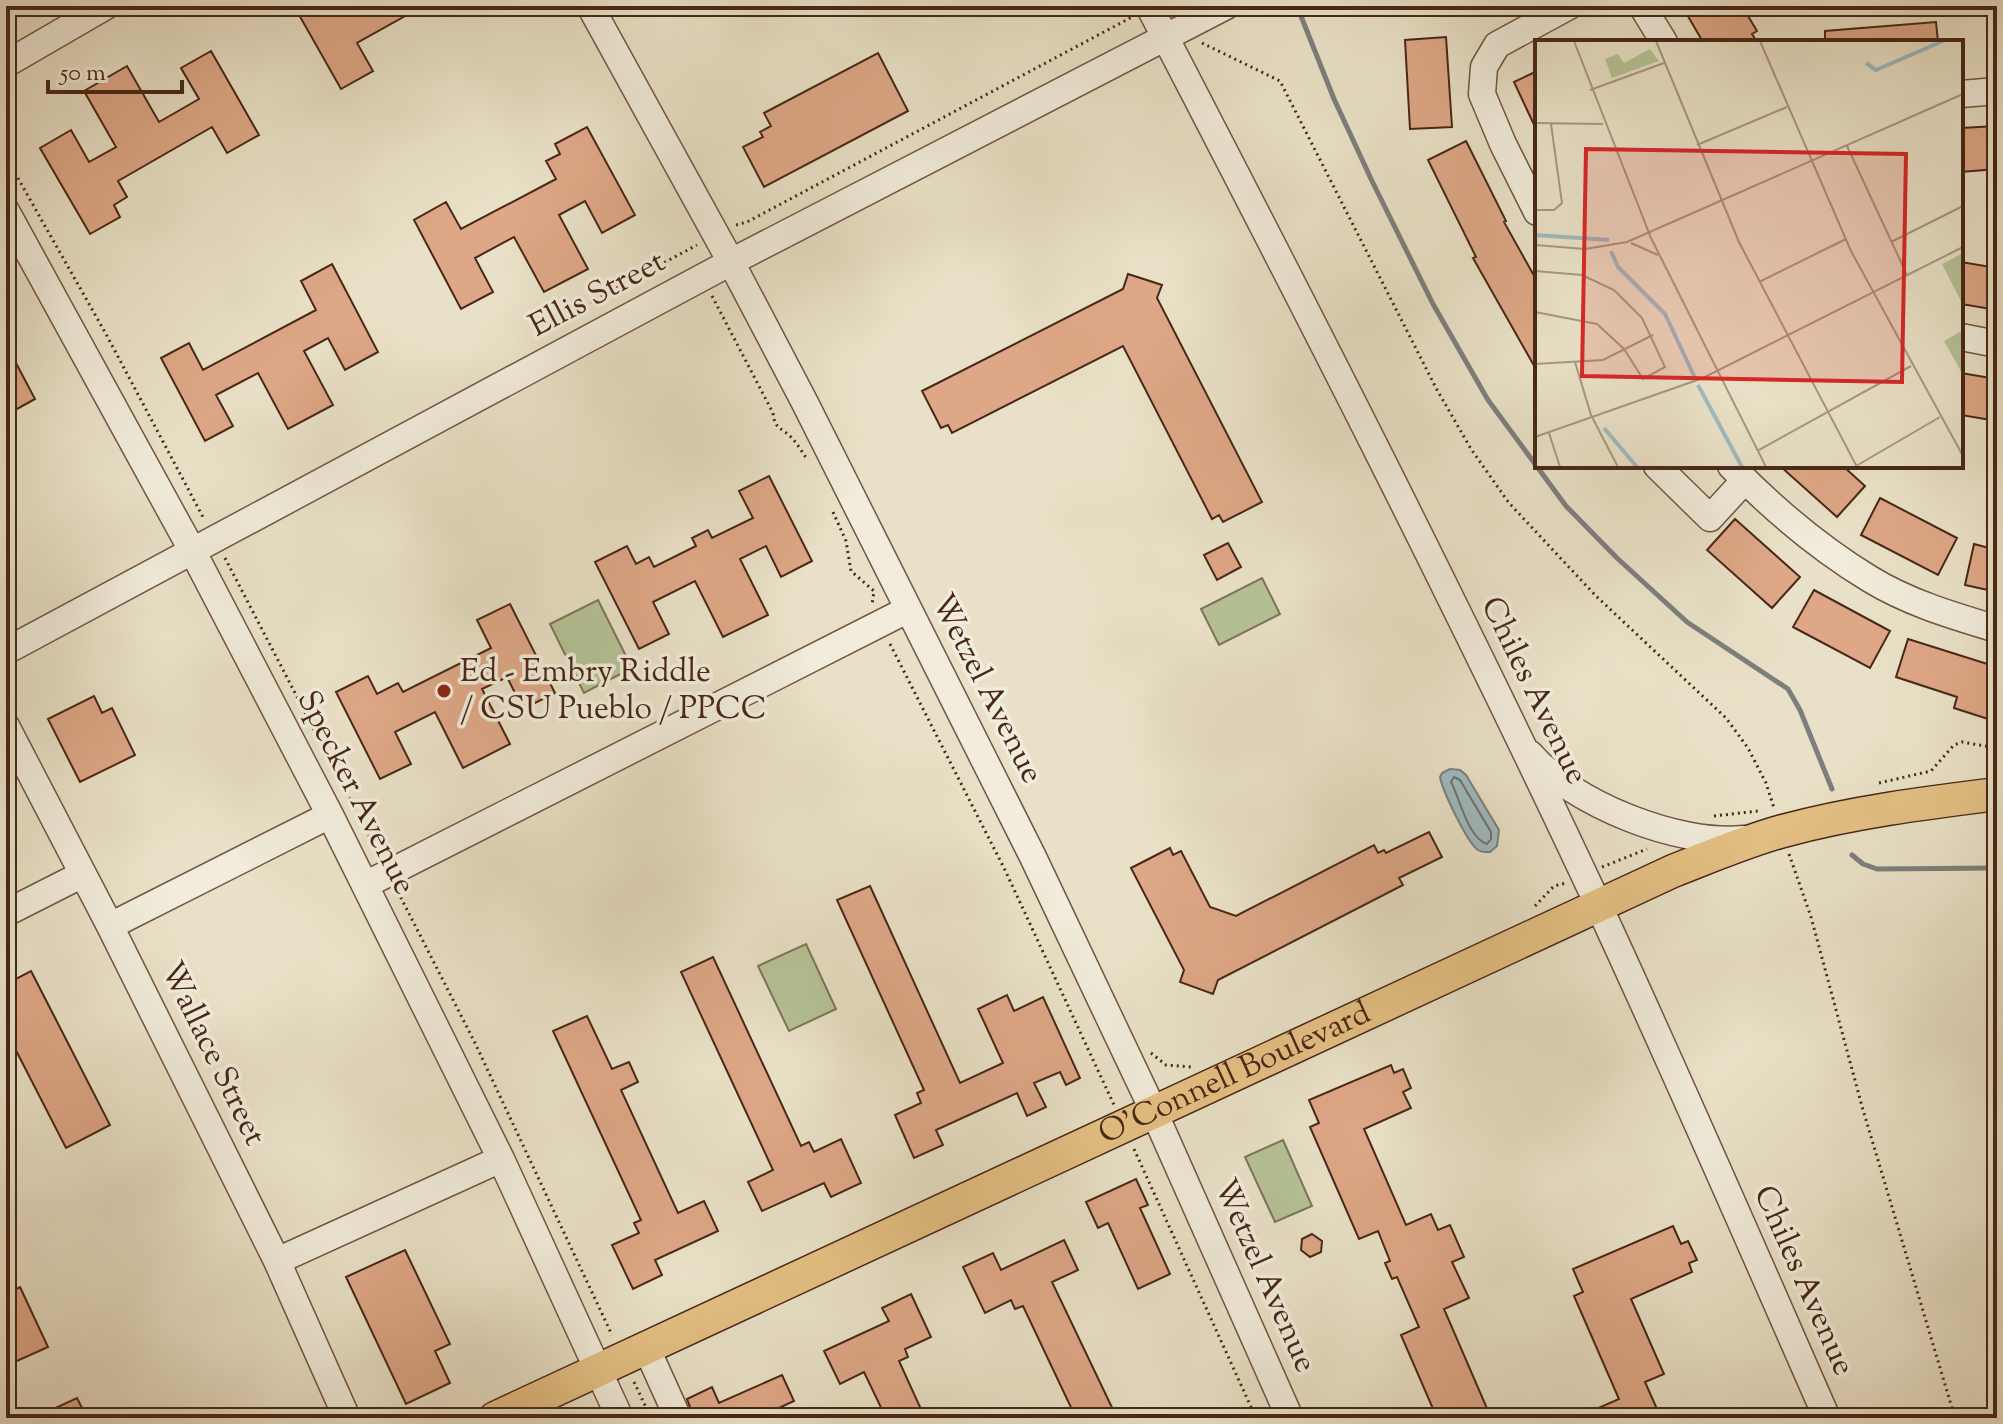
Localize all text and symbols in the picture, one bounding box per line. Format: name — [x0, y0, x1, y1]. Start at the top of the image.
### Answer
inset map — [1535, 40, 1963, 468]
scale bar — [48, 44, 182, 94]
text: 50 m — [58, 57, 106, 91]
street label: Ellis Street — [522, 240, 674, 350]
street label: Wetzel Avenue — [918, 586, 1054, 792]
street label: Chiles Avenue — [1468, 589, 1598, 793]
place label: Ed - Embry Riddle / CSU Pueblo / PPCC — [460, 650, 767, 733]
marker: Ed - Embry Riddle / CSU Pueblo / PPCC — [435, 682, 453, 700]
street label: Specker Avenue — [284, 683, 426, 903]
street label: Wallace Street — [148, 954, 276, 1154]
street label: O'Connell Boulevard — [1091, 991, 1379, 1157]
street label: Wetzel Avenue — [1201, 1172, 1327, 1380]
street label: Chiles Avenue — [1741, 1179, 1865, 1383]

